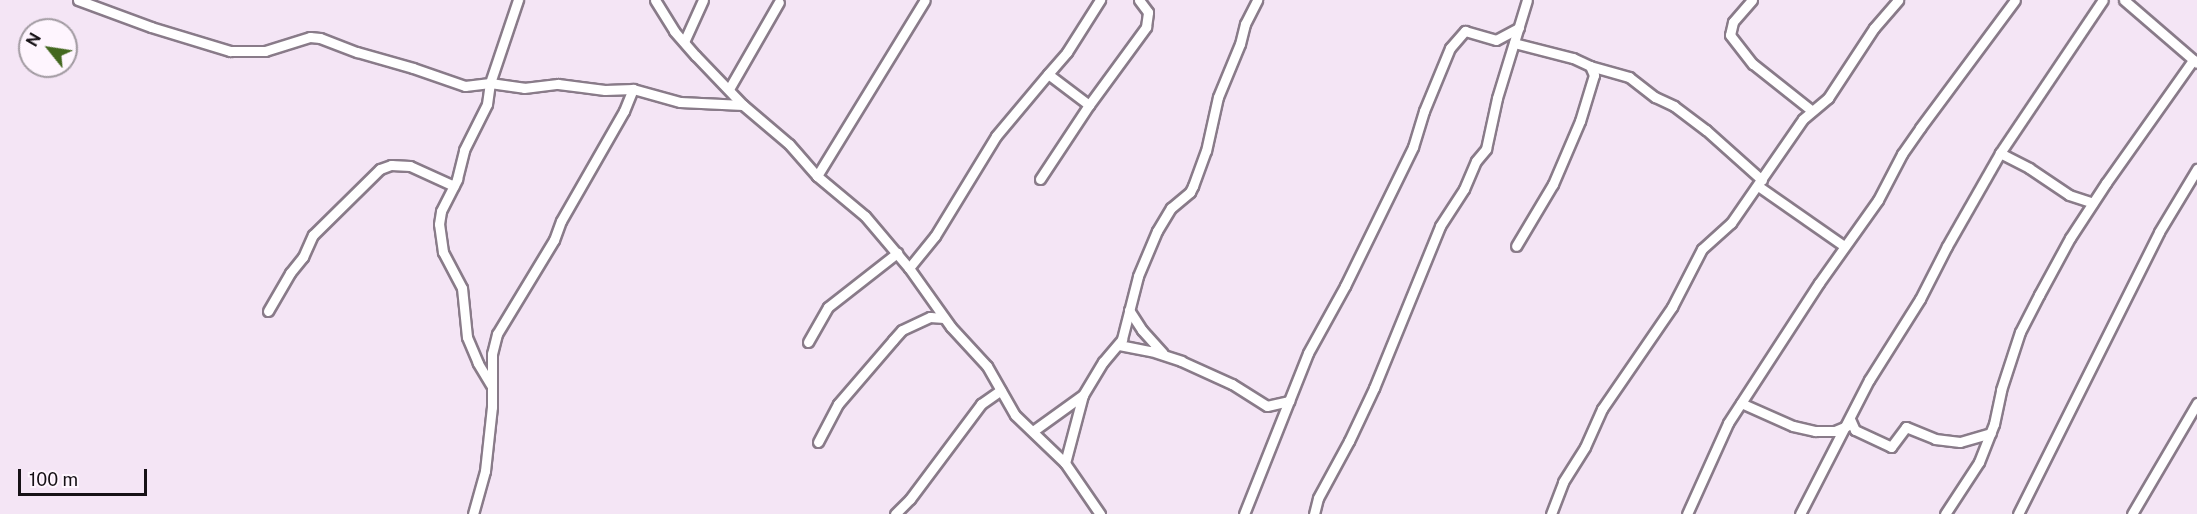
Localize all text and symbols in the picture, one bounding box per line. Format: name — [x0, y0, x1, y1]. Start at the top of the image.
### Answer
north arrow — [18, 18, 78, 78]
text: N — [22, 30, 45, 50]
scale bar — [21, 457, 150, 495]
text: 100 m — [29, 469, 78, 490]

